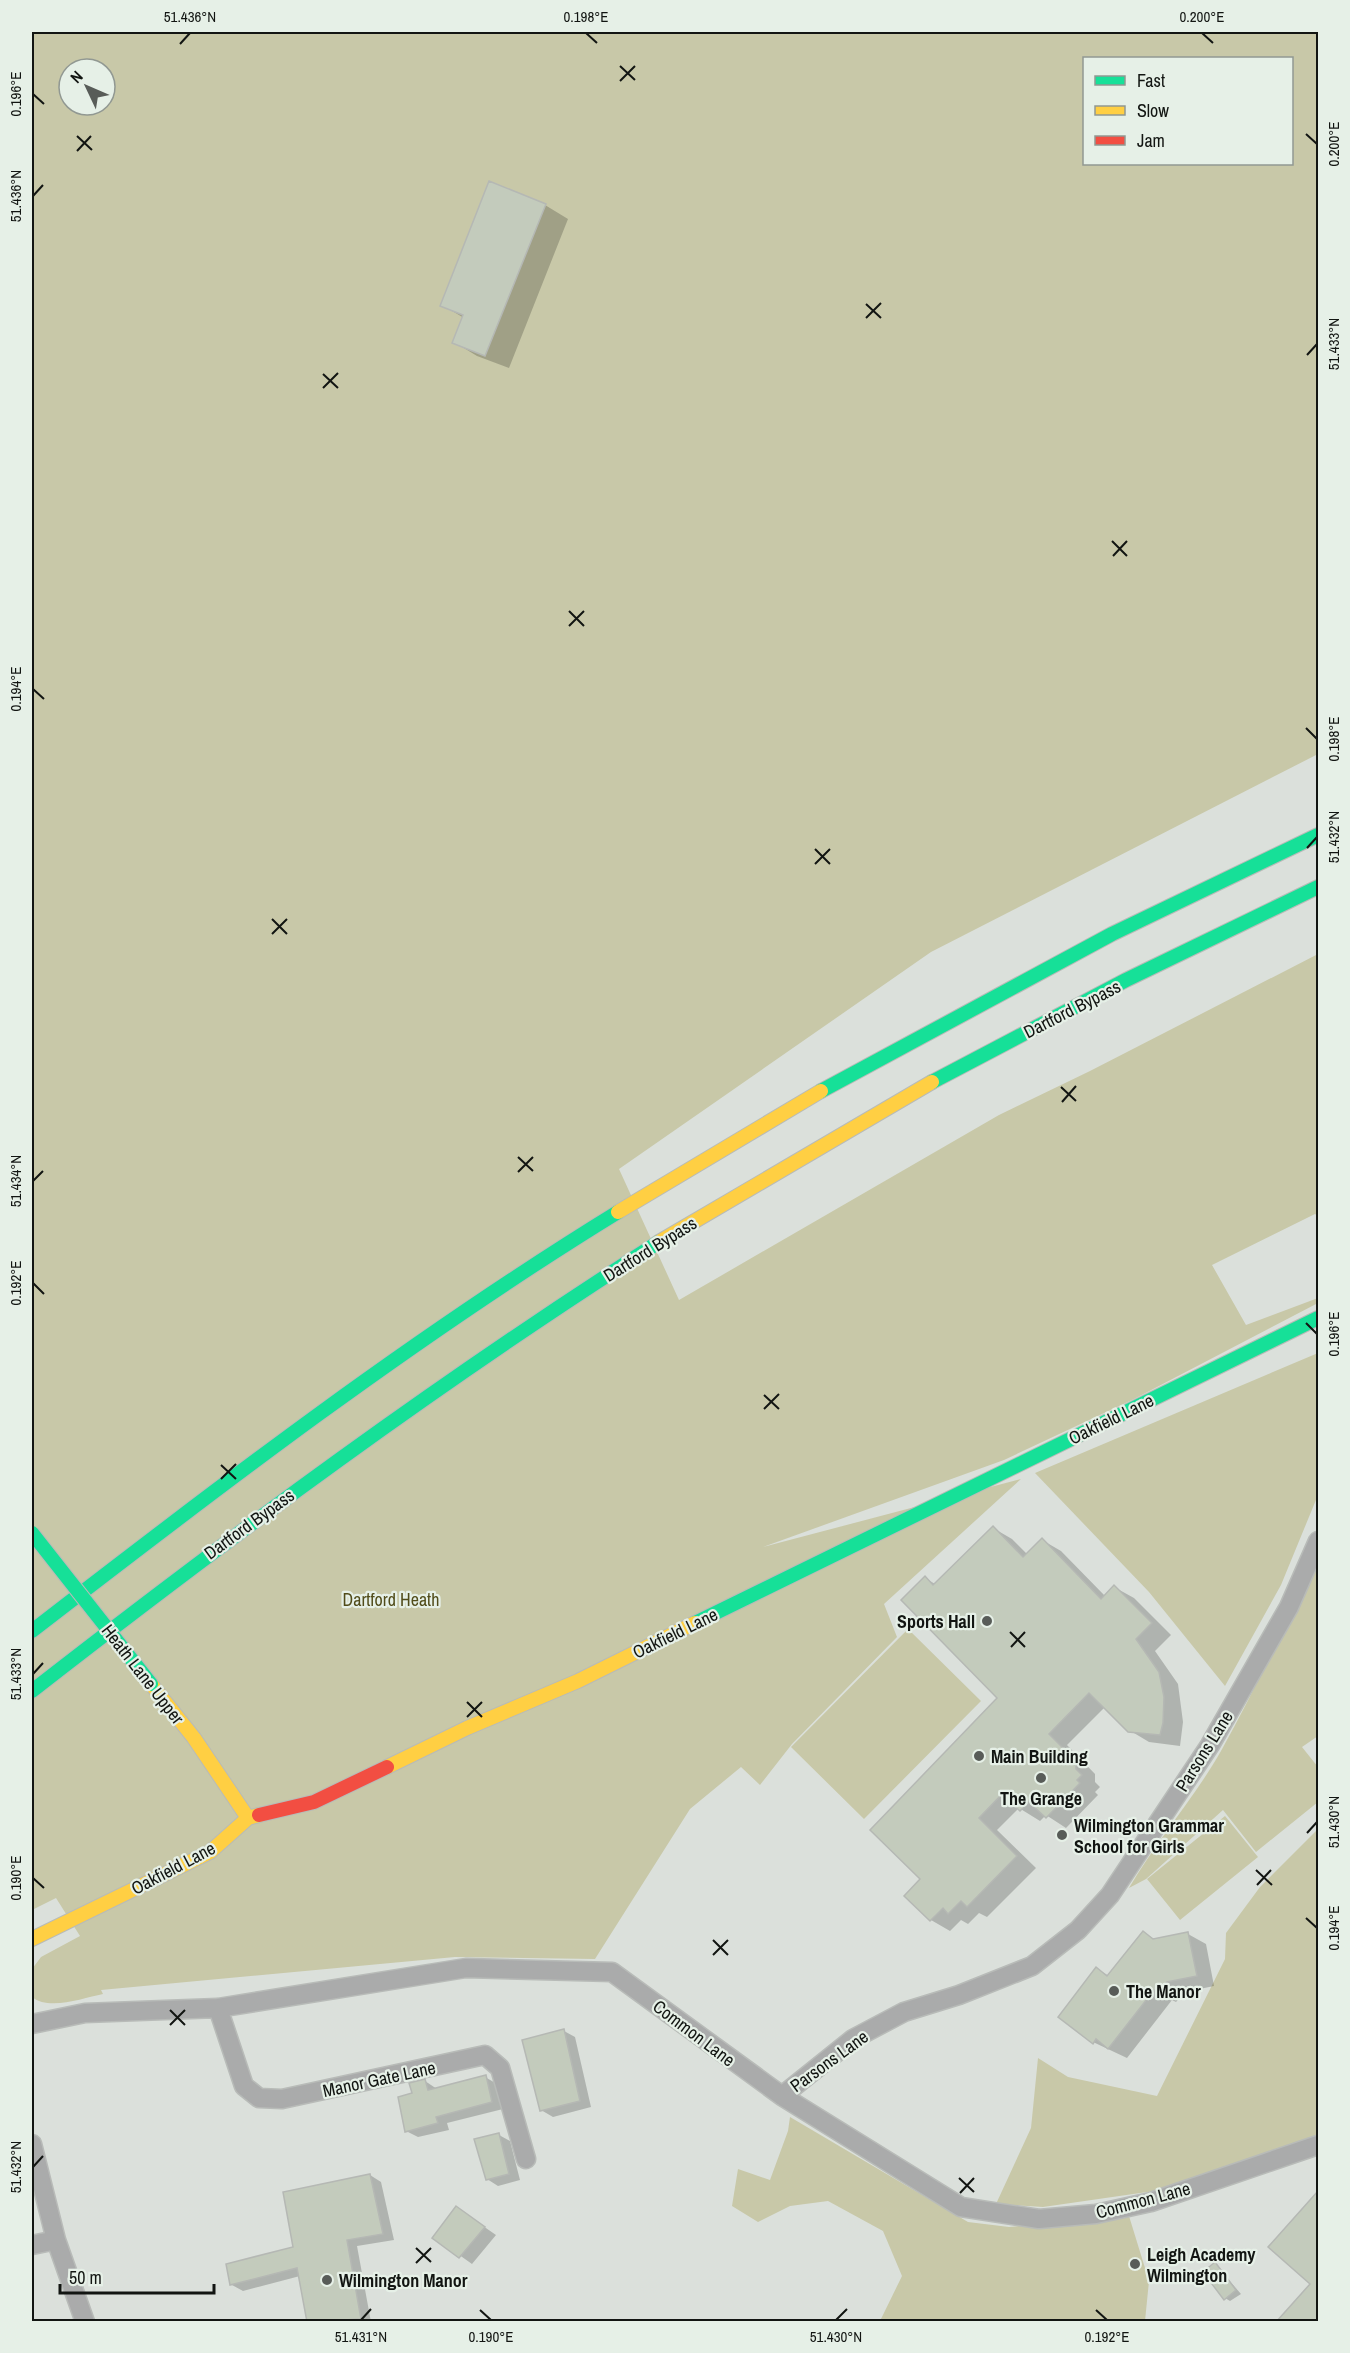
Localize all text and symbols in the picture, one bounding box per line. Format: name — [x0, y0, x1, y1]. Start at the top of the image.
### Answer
text: 51.436°N — [164, 6, 216, 27]
text: 0.198°E — [564, 6, 609, 27]
text: 0.200°E — [1180, 6, 1225, 27]
north arrow — [57, 57, 117, 117]
legend — [1083, 57, 1293, 165]
text: N — [65, 66, 87, 88]
text: Fast — [1137, 68, 1165, 93]
text: 0.196°E — [5, 72, 26, 117]
text: Slow — [1137, 98, 1169, 123]
text: 0.200°E — [1323, 122, 1344, 167]
text: Jam — [1137, 128, 1165, 153]
text: 51.436°N — [5, 170, 26, 222]
text: 51.433°N — [1323, 318, 1344, 370]
text: 0.194°E — [5, 667, 26, 712]
text: 0.198°E — [1323, 717, 1344, 762]
text: 51.432°N — [1323, 811, 1344, 863]
street label: Dartford Bypass — [1019, 974, 1125, 1044]
text: 51.434°N — [5, 1155, 26, 1207]
street label: Dartford Bypass — [599, 1210, 701, 1288]
text: 0.192°E — [5, 1261, 26, 1306]
text: 0.196°E — [1323, 1312, 1344, 1357]
street label: Oakfield Lane — [1064, 1388, 1158, 1450]
street label: Dartford Bypass — [199, 1483, 299, 1565]
park label: Dartford Heath — [343, 1587, 439, 1612]
street label: Oakfield Lane — [628, 1602, 722, 1664]
place label: Sports Hall — [897, 1609, 975, 1634]
marker: Sports Hall — [980, 1614, 994, 1628]
street label: Heath Lane Upper — [96, 1619, 190, 1729]
text: 51.433°N — [5, 1648, 26, 1700]
street label: Parsons Lane — [1169, 1706, 1239, 1796]
place label: Main Building — [991, 1744, 1088, 1769]
marker: Main Building — [972, 1749, 986, 1763]
marker: The Grange — [1034, 1771, 1048, 1785]
place label: The Grange — [1000, 1786, 1082, 1811]
text: 51.430°N — [1323, 1796, 1344, 1848]
place label: Wilmington Grammar School for Girls — [1074, 1813, 1224, 1859]
marker: Wilmington Grammar School for Girls — [1055, 1828, 1069, 1842]
street label: Oakfield Lane — [127, 1835, 219, 1901]
text: 0.190°E — [5, 1856, 26, 1901]
text: 0.194°E — [1323, 1906, 1344, 1951]
place label: The Manor — [1126, 1979, 1201, 2004]
marker: The Manor — [1107, 1984, 1121, 1998]
street label: Common Lane — [648, 1994, 740, 2072]
street label: Parsons Lane — [785, 2024, 873, 2098]
street label: Manor Gate Lane — [320, 2055, 438, 2103]
text: 51.432°N — [5, 2141, 26, 2193]
street label: Common Lane — [1093, 2175, 1193, 2225]
place label: Leigh Academy Wilmington — [1147, 2242, 1256, 2288]
scale bar — [60, 2257, 214, 2295]
marker: Leigh Academy Wilmington — [1128, 2257, 1142, 2271]
text: 50 m — [69, 2265, 102, 2290]
place label: Wilmington Manor — [339, 2268, 468, 2293]
marker: Wilmington Manor — [320, 2273, 334, 2287]
text: 51.431°N — [335, 2326, 387, 2347]
text: 0.190°E — [469, 2326, 514, 2347]
text: 51.430°N — [810, 2326, 862, 2347]
text: 0.192°E — [1085, 2326, 1130, 2347]

